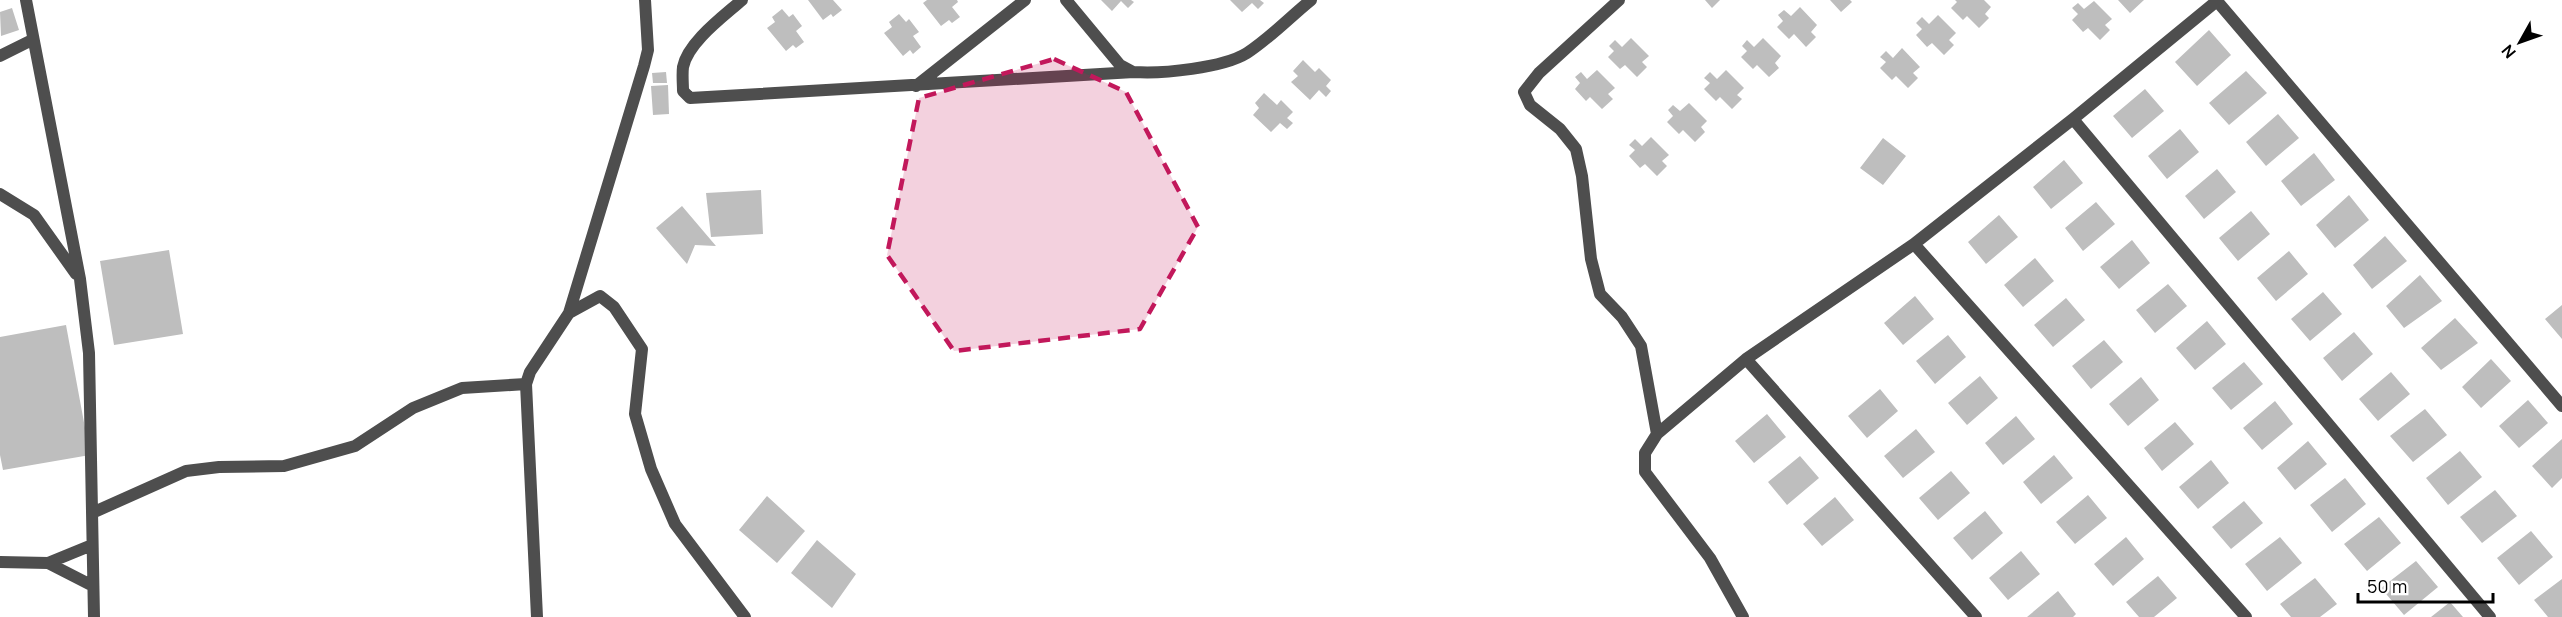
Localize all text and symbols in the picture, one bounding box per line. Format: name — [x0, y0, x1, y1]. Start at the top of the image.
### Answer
north arrow — [2490, 12, 2550, 72]
text: N — [2496, 40, 2521, 63]
scale bar — [2358, 566, 2493, 604]
text: 50 m — [2367, 574, 2407, 598]

